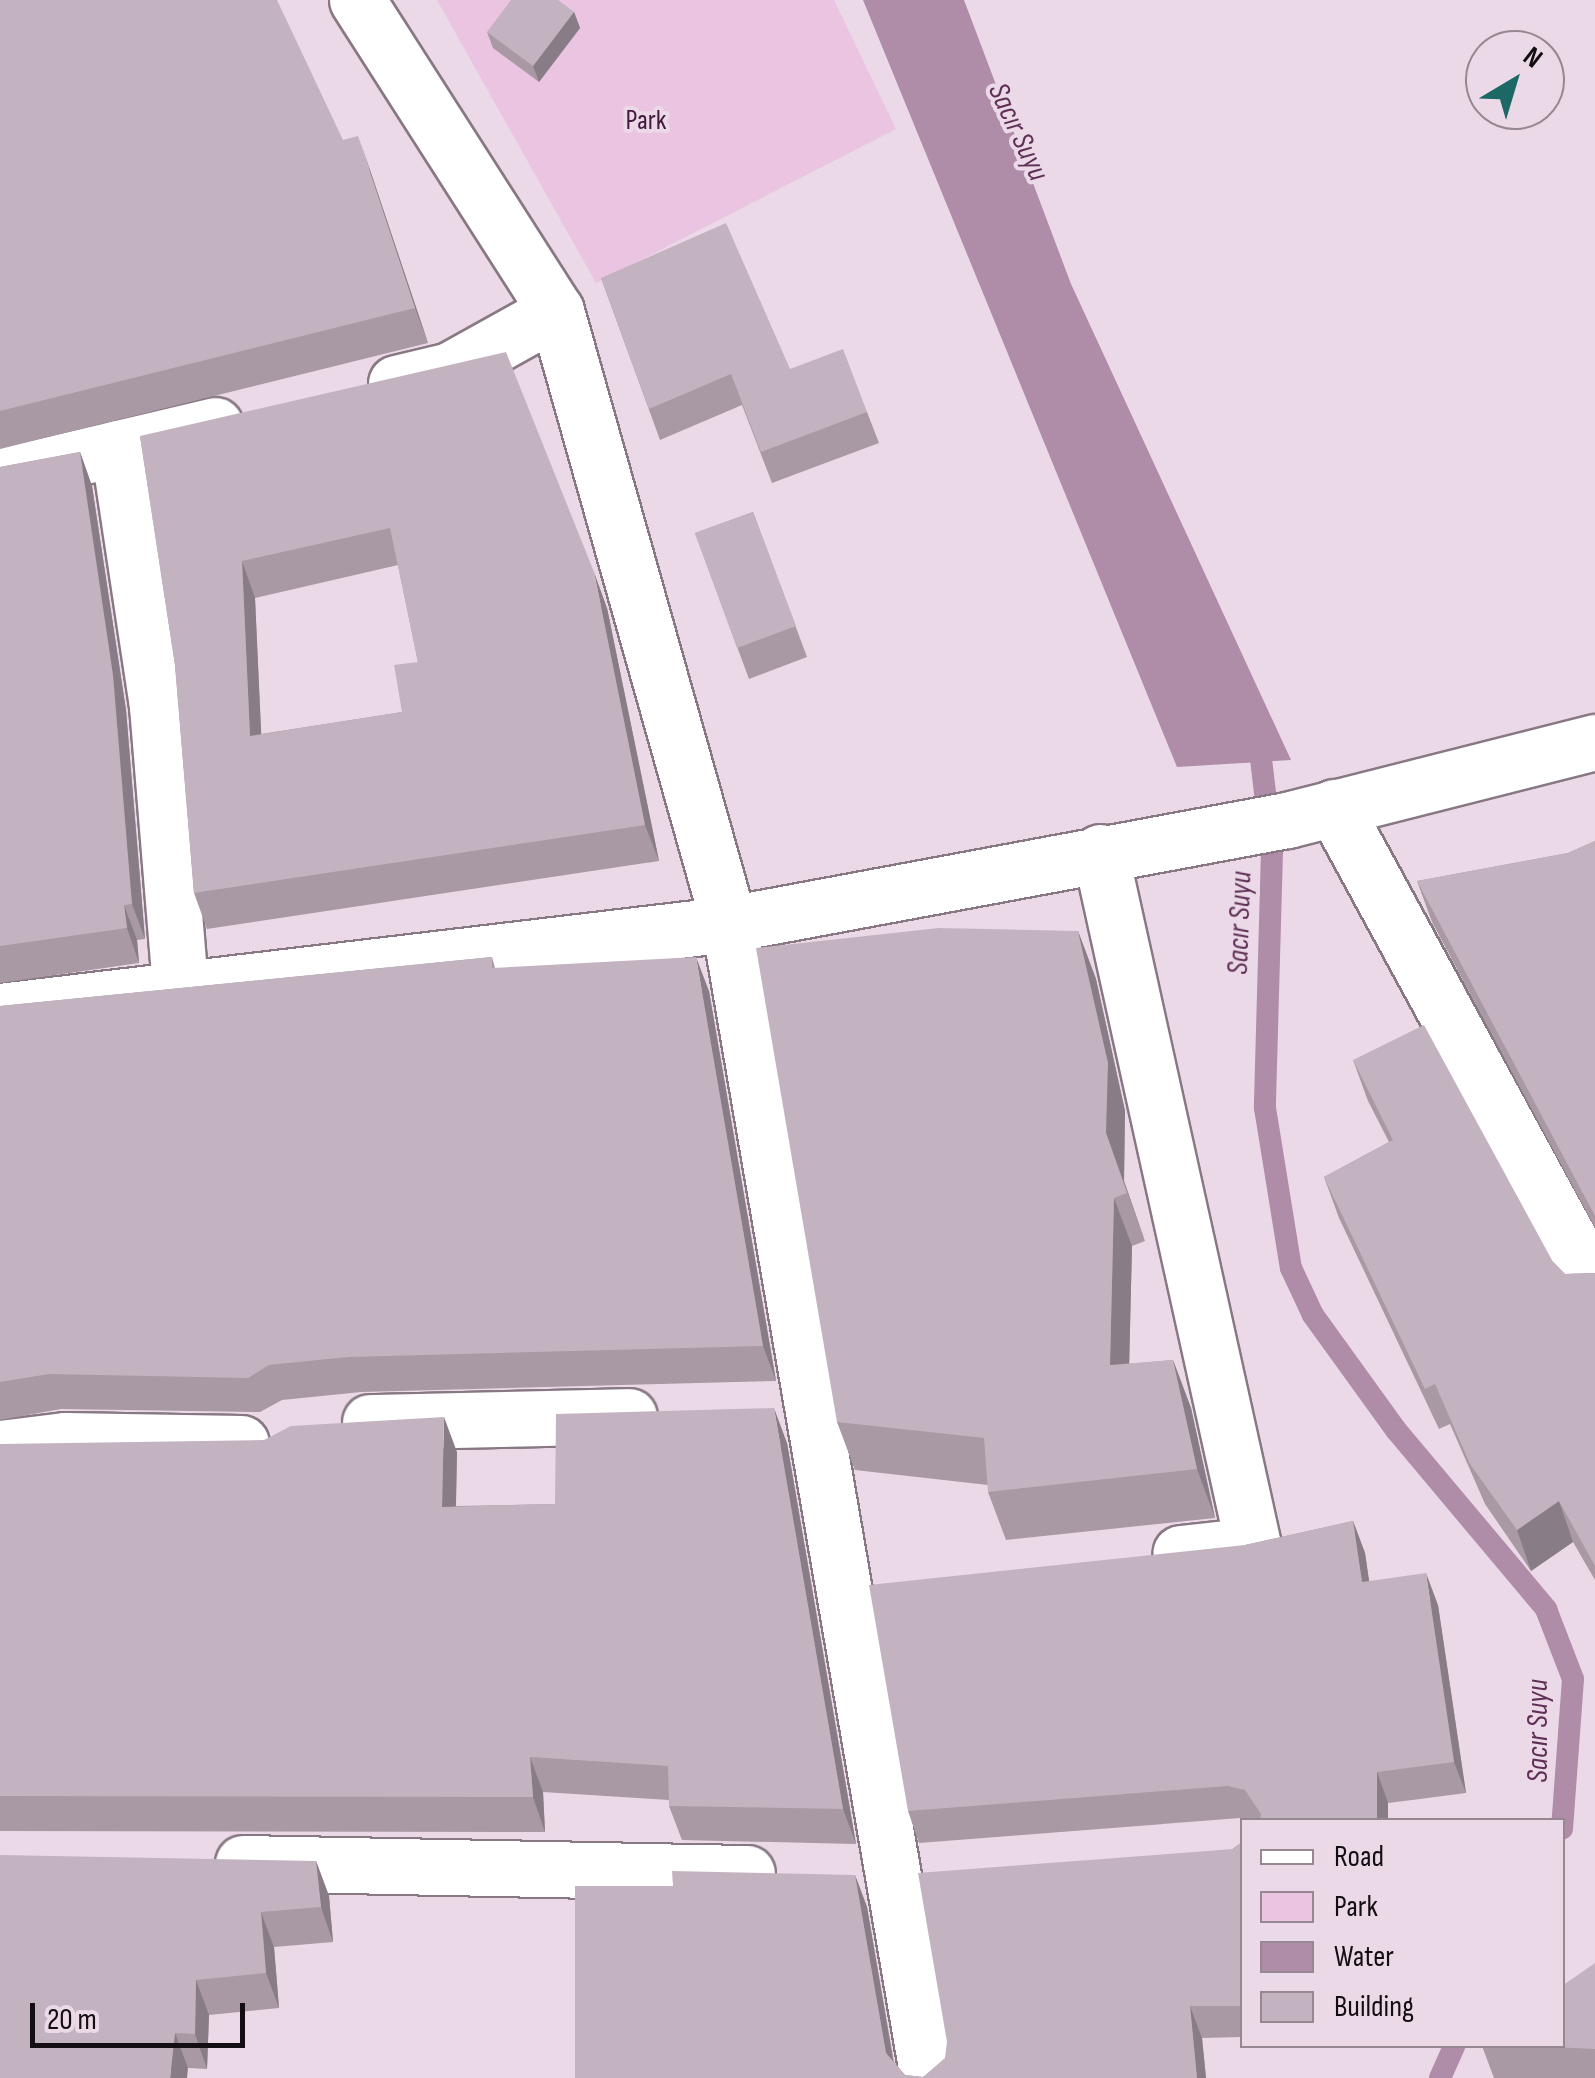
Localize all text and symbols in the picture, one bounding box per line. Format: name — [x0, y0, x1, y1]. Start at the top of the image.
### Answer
north arrow — [1465, 30, 1565, 130]
text: N — [1516, 40, 1549, 75]
water label: Sacır Suyu — [980, 78, 1056, 186]
park label: Park — [626, 104, 666, 138]
water label: Sacır Suyu — [1220, 871, 1260, 975]
water label: Sacır Suyu — [1520, 1679, 1556, 1783]
legend — [1240, 1818, 1565, 2048]
text: Road — [1334, 1839, 1384, 1875]
text: Park — [1334, 1889, 1378, 1925]
text: Water — [1334, 1939, 1394, 1975]
scale bar — [35, 1983, 250, 2045]
text: Building — [1334, 1989, 1414, 2025]
text: 20 m — [47, 2002, 97, 2038]

